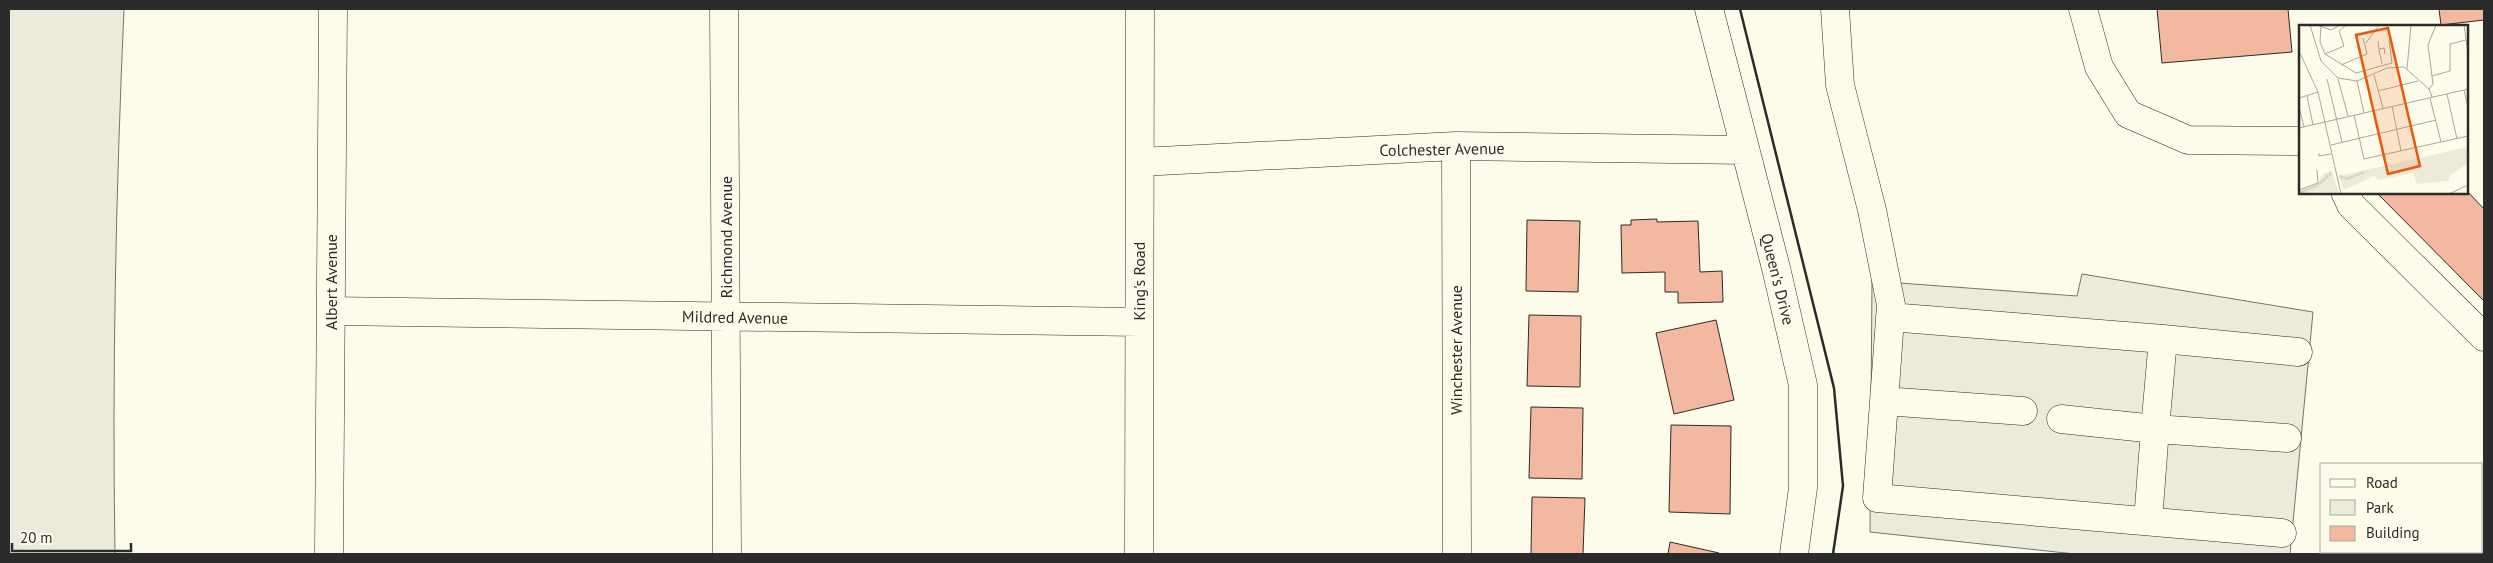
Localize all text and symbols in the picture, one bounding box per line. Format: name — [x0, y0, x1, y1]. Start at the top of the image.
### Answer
inset map — [2299, 25, 2468, 194]
street label: Colchester Avenue — [1379, 138, 1505, 160]
street label: Richmond Avenue — [716, 176, 736, 298]
street label: Queen's Drive — [1757, 231, 1799, 327]
street label: Albert Avenue — [321, 234, 341, 330]
street label: King's Road — [1129, 242, 1149, 320]
street label: Winchester Avenue — [1446, 285, 1466, 415]
street label: Mildred Avenue — [682, 306, 788, 328]
legend — [2320, 463, 2483, 553]
text: Road — [2366, 473, 2398, 492]
text: Park — [2366, 498, 2394, 517]
scale bar — [12, 520, 131, 552]
text: Building — [2366, 523, 2420, 542]
text: 20 m — [20, 528, 53, 547]

